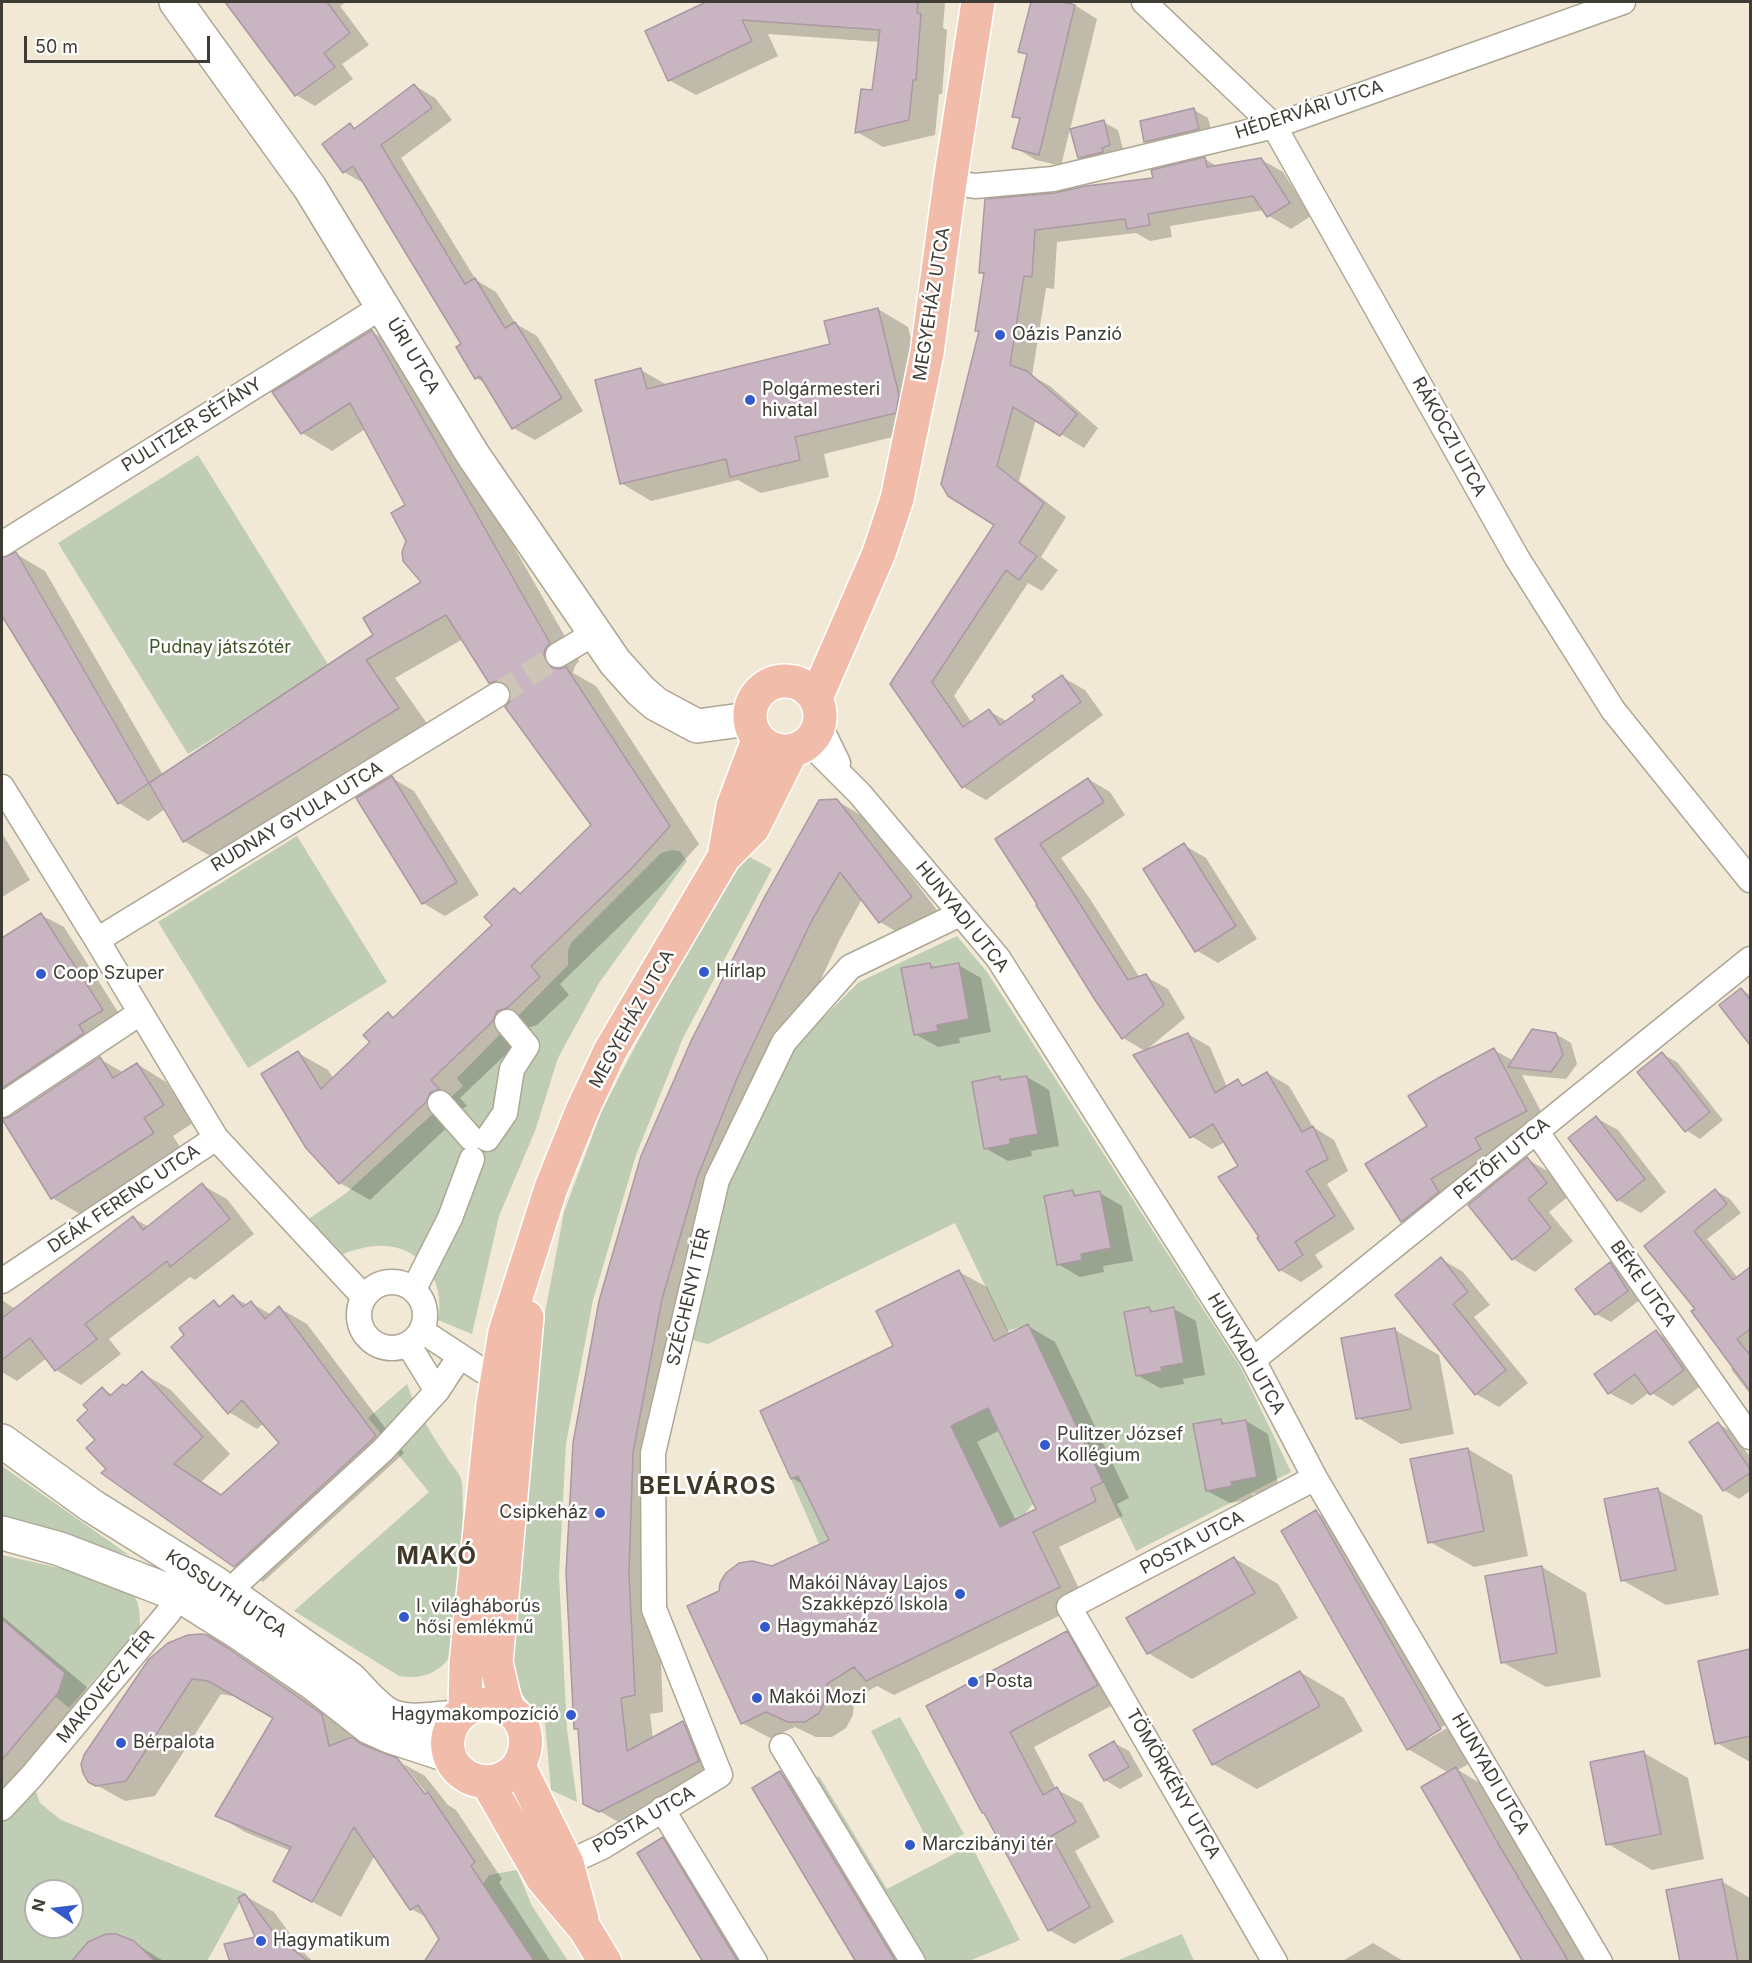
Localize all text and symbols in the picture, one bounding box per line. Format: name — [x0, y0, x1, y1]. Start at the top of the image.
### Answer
scale bar — [27, 24, 213, 62]
text: 50 m — [35, 36, 78, 57]
street label: HÉDERVÁRI UTCA — [1232, 76, 1386, 144]
street label: MEGYEHÁZ UTCA — [909, 226, 955, 382]
street label: ÚRI UTCA — [382, 314, 444, 398]
place label: Oázis Panzió — [1012, 324, 1122, 346]
marker: Oázis Panzió — [993, 328, 1007, 342]
street label: PULITZER SÉTÁNY — [118, 373, 266, 477]
street label: RÁKÓCZI UTCA — [1407, 373, 1491, 501]
place label: Polgármesteri hivatal — [762, 379, 880, 422]
marker: Polgármesteri hivatal — [743, 393, 757, 407]
park label: Pudnay játszótér — [149, 637, 291, 659]
street label: RUDNAY GYULA UTCA — [207, 757, 387, 877]
street label: HUNYADI UTCA — [911, 857, 1013, 977]
street label: MEGYEHÁZ UTCA — [585, 946, 679, 1092]
place label: Hírlap — [716, 961, 766, 983]
place label: Coop Szuper — [53, 963, 164, 985]
marker: Hírlap — [697, 965, 711, 979]
marker: Coop Szuper — [34, 967, 48, 981]
street label: PETŐFI UTCA — [1450, 1114, 1554, 1204]
street label: DEÁK FERENC UTCA — [44, 1140, 204, 1258]
street label: SZÉCHENYI TÉR — [663, 1226, 715, 1368]
street label: BÉKE UTCA — [1605, 1237, 1681, 1331]
street label: HUNYADI UTCA — [1203, 1290, 1289, 1418]
place label: Pulitzer József Kollégium — [1057, 1424, 1183, 1466]
marker: Pulitzer József Kollégium — [1038, 1438, 1052, 1452]
district label: BELVÁROS — [639, 1473, 777, 1501]
place label: Csipkeház — [499, 1502, 588, 1524]
marker: Csipkeház — [593, 1506, 607, 1520]
street label: POSTA UTCA — [1137, 1507, 1247, 1579]
district label: MAKÓ — [396, 1543, 478, 1571]
street label: KOSSUTH UTCA — [161, 1545, 291, 1643]
place label: Makói Návay Lajos Szakképző Iskola — [789, 1573, 948, 1616]
marker: Makói Návay Lajos Szakképző Iskola — [953, 1587, 967, 1601]
place label: I. világháborús hősi emlékmű — [416, 1596, 541, 1638]
marker: I. világháborús hősi emlékmű — [397, 1610, 411, 1624]
place label: Hagymaház — [777, 1616, 878, 1638]
marker: Hagymaház — [758, 1620, 772, 1634]
street label: MAKOVECZ TÉR — [53, 1626, 159, 1748]
place label: Posta — [985, 1671, 1033, 1693]
marker: Posta — [966, 1675, 980, 1689]
place label: Makói Mozi — [769, 1687, 866, 1709]
marker: Makói Mozi — [750, 1691, 764, 1705]
place label: Hagymakompozíció — [391, 1704, 559, 1726]
street label: TÖMÖRKÉNY UTCA — [1121, 1705, 1225, 1863]
marker: Hagymakompozíció — [564, 1708, 578, 1722]
street label: HUNYADI UTCA — [1447, 1710, 1533, 1838]
place label: Bérpalota — [133, 1732, 215, 1754]
marker: Bérpalota — [114, 1736, 128, 1750]
street label: POSTA UTCA — [589, 1782, 699, 1858]
place label: Marczibányi tér — [922, 1834, 1053, 1856]
marker: Marczibányi tér — [903, 1838, 917, 1852]
north arrow — [24, 1879, 84, 1939]
text: N — [27, 1897, 50, 1913]
place label: Hagymatikum — [273, 1930, 390, 1952]
marker: Hagymatikum — [254, 1934, 268, 1948]

